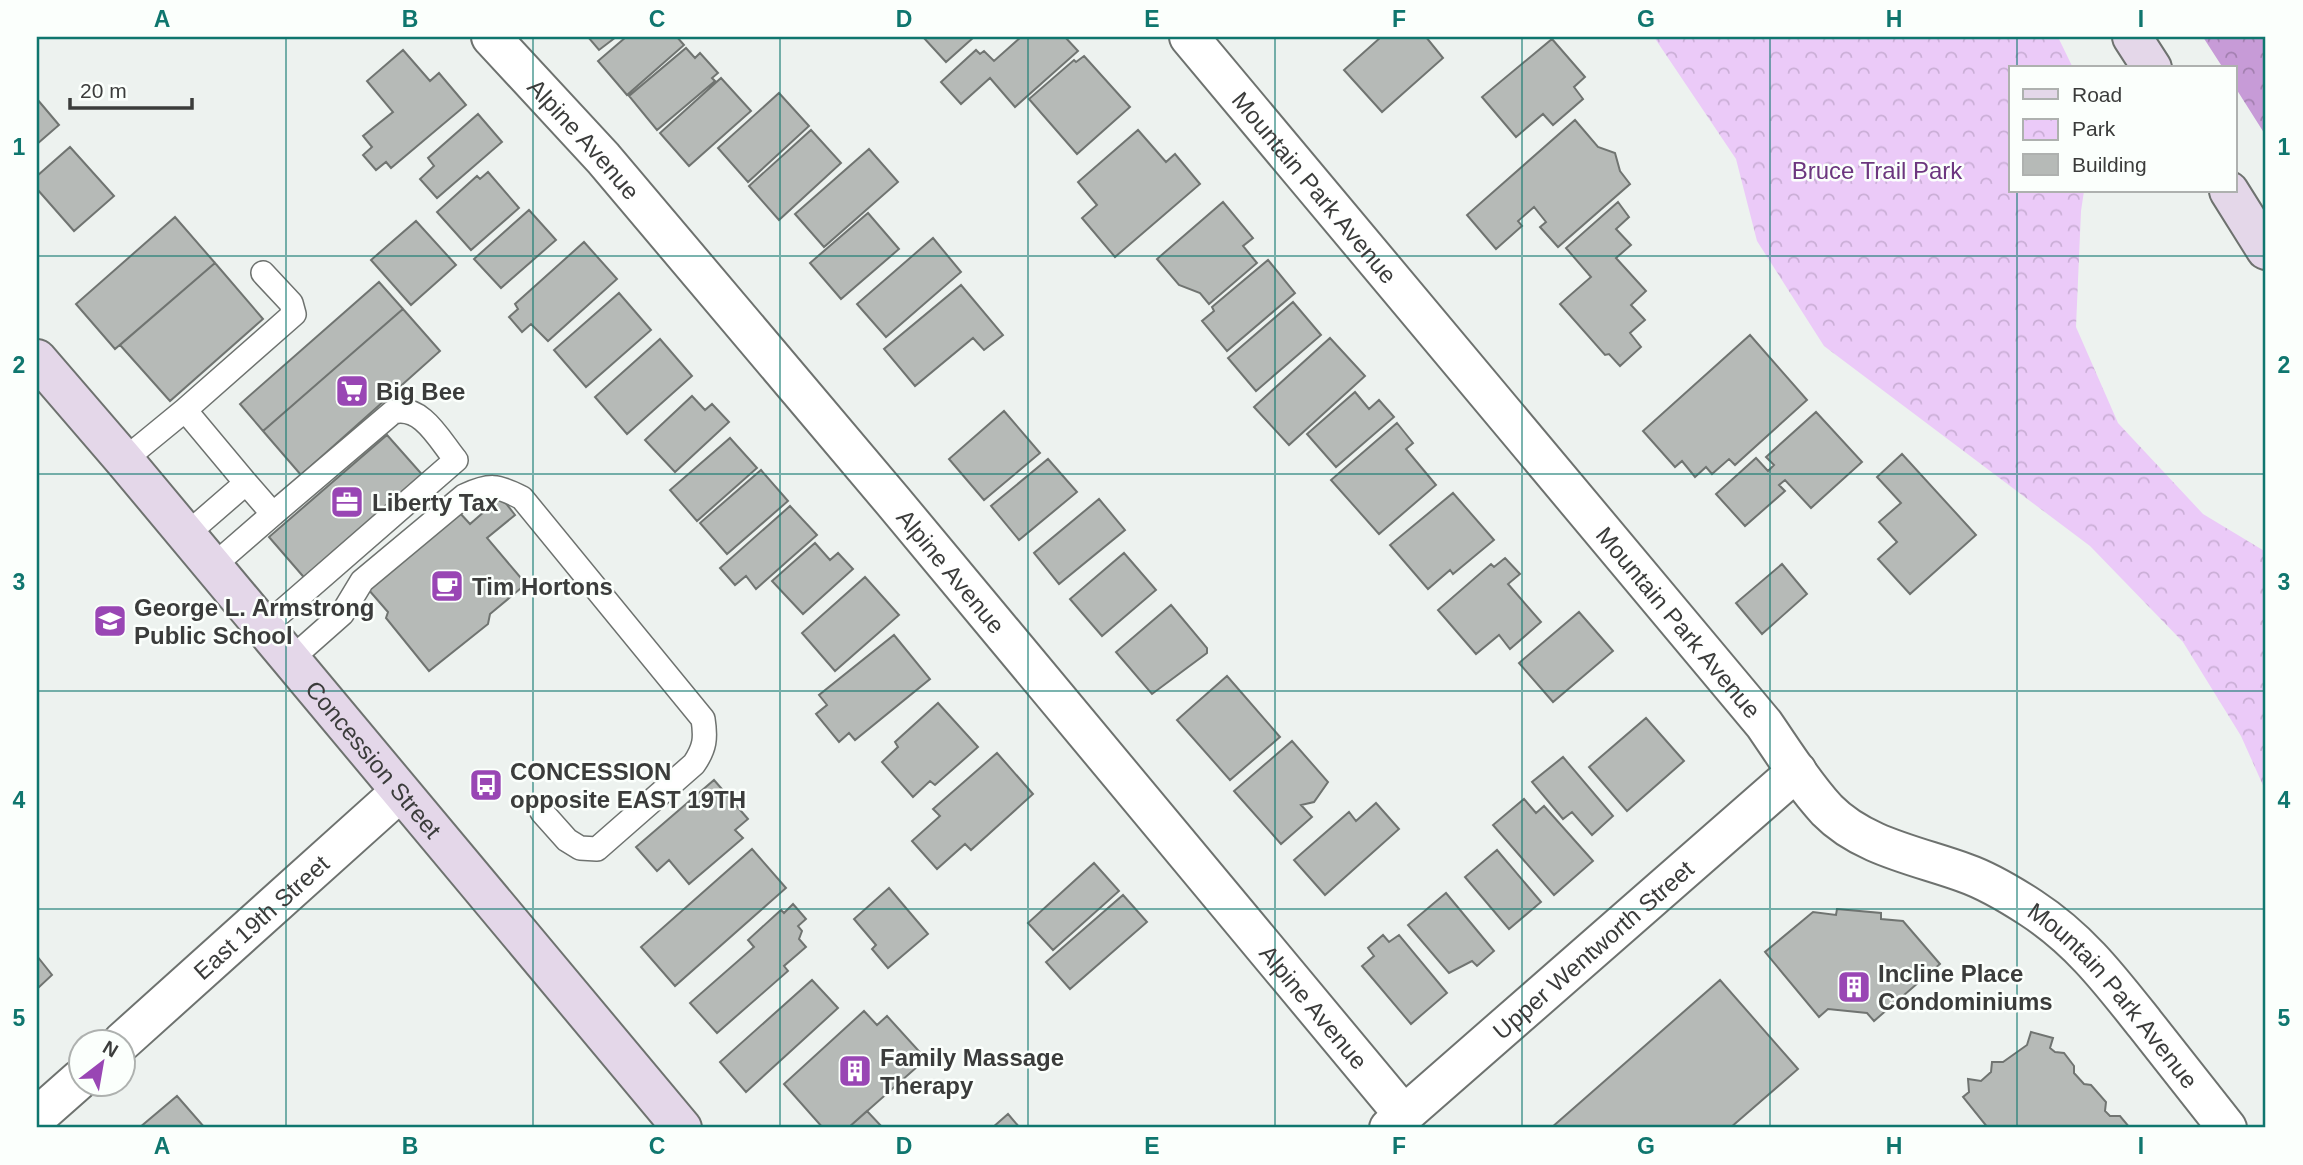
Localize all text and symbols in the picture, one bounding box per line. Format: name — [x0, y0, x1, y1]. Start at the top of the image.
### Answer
text: A — [154, 6, 170, 32]
text: B — [402, 6, 418, 32]
text: C — [649, 6, 665, 32]
text: D — [896, 6, 912, 32]
text: E — [1144, 6, 1160, 32]
text: F — [1392, 6, 1406, 32]
text: G — [1637, 6, 1655, 32]
text: H — [1886, 6, 1902, 32]
text: I — [2138, 6, 2144, 32]
scale bar — [70, 66, 192, 110]
legend — [2009, 66, 2236, 192]
street label: Alpine Avenue — [523, 73, 645, 205]
text: 20 m — [80, 79, 127, 102]
text: Road — [2072, 83, 2122, 106]
street label: Mountain Park Avenue — [1227, 86, 1403, 288]
text: Park — [2072, 117, 2116, 140]
text: 1 — [13, 134, 26, 160]
text: 1 — [2278, 134, 2291, 160]
text: Building — [2072, 153, 2147, 176]
park label: Bruce Trail Park — [1792, 157, 1963, 184]
text: 2 — [13, 352, 25, 378]
text: 2 — [2278, 352, 2290, 378]
supermarket icon: Big Bee — [333, 372, 371, 410]
place label: Big Bee — [376, 378, 465, 405]
office icon: Liberty Tax — [328, 483, 366, 521]
place label: Liberty Tax — [372, 489, 499, 516]
street label: Alpine Avenue — [892, 504, 1010, 638]
street label: Mountain Park Avenue — [1591, 521, 1766, 723]
cafe icon: Tim Hortons — [428, 567, 466, 605]
text: 3 — [13, 569, 25, 595]
text: 3 — [2278, 569, 2290, 595]
place label: Tim Hortons — [472, 573, 613, 600]
place label: George L. Armstrong Public School — [134, 594, 374, 649]
school or university icon: George L. Armstrong Public School — [91, 602, 129, 640]
street label: Concession Street — [301, 675, 447, 843]
place label: CONCESSION opposite EAST 19TH — [510, 758, 746, 813]
bus stop icon: CONCESSION opposite EAST 19TH — [467, 766, 505, 804]
text: 4 — [13, 787, 26, 813]
text: 4 — [2278, 787, 2291, 813]
street label: East 19th Street — [188, 849, 334, 985]
street label: Upper Wentworth Street — [1487, 854, 1699, 1044]
street label: Mountain Park Avenue — [2023, 897, 2204, 1093]
street label: Alpine Avenue — [1255, 939, 1373, 1074]
place label: Incline Place Condominiums — [1878, 960, 2053, 1015]
building icon: Incline Place Condominiums — [1835, 968, 1873, 1006]
text: 5 — [13, 1005, 26, 1031]
text: 5 — [2278, 1005, 2291, 1031]
north arrow — [66, 1028, 136, 1098]
text: N — [99, 1036, 122, 1061]
place label: Family Massage Therapy — [880, 1044, 1064, 1099]
building icon: Family Massage Therapy — [836, 1052, 874, 1090]
text: A — [154, 1133, 170, 1159]
text: B — [402, 1133, 418, 1159]
text: C — [649, 1133, 665, 1159]
text: D — [896, 1133, 912, 1159]
text: E — [1144, 1133, 1160, 1159]
text: F — [1392, 1133, 1406, 1159]
text: G — [1637, 1133, 1655, 1159]
text: H — [1886, 1133, 1902, 1159]
text: I — [2138, 1133, 2144, 1159]

